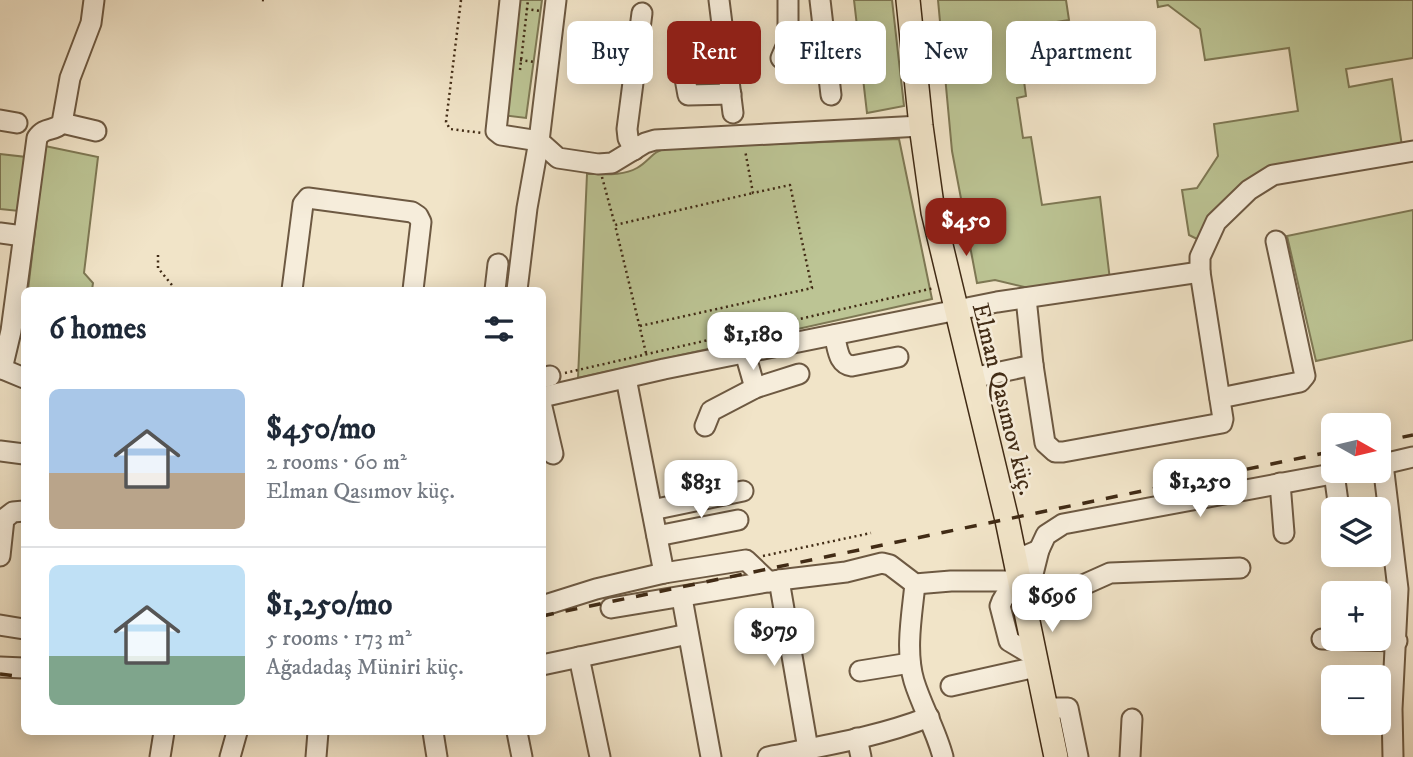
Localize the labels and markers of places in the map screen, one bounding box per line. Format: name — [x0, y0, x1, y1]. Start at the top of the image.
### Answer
pin: $450 — [925, 198, 1007, 258]
pin: $1,180 — [696, 312, 810, 372]
pin: $1,250 — [1143, 460, 1257, 519]
pin: $831 — [660, 461, 742, 520]
pin: $696 — [1011, 574, 1093, 634]
pin: $979 — [733, 608, 815, 668]

